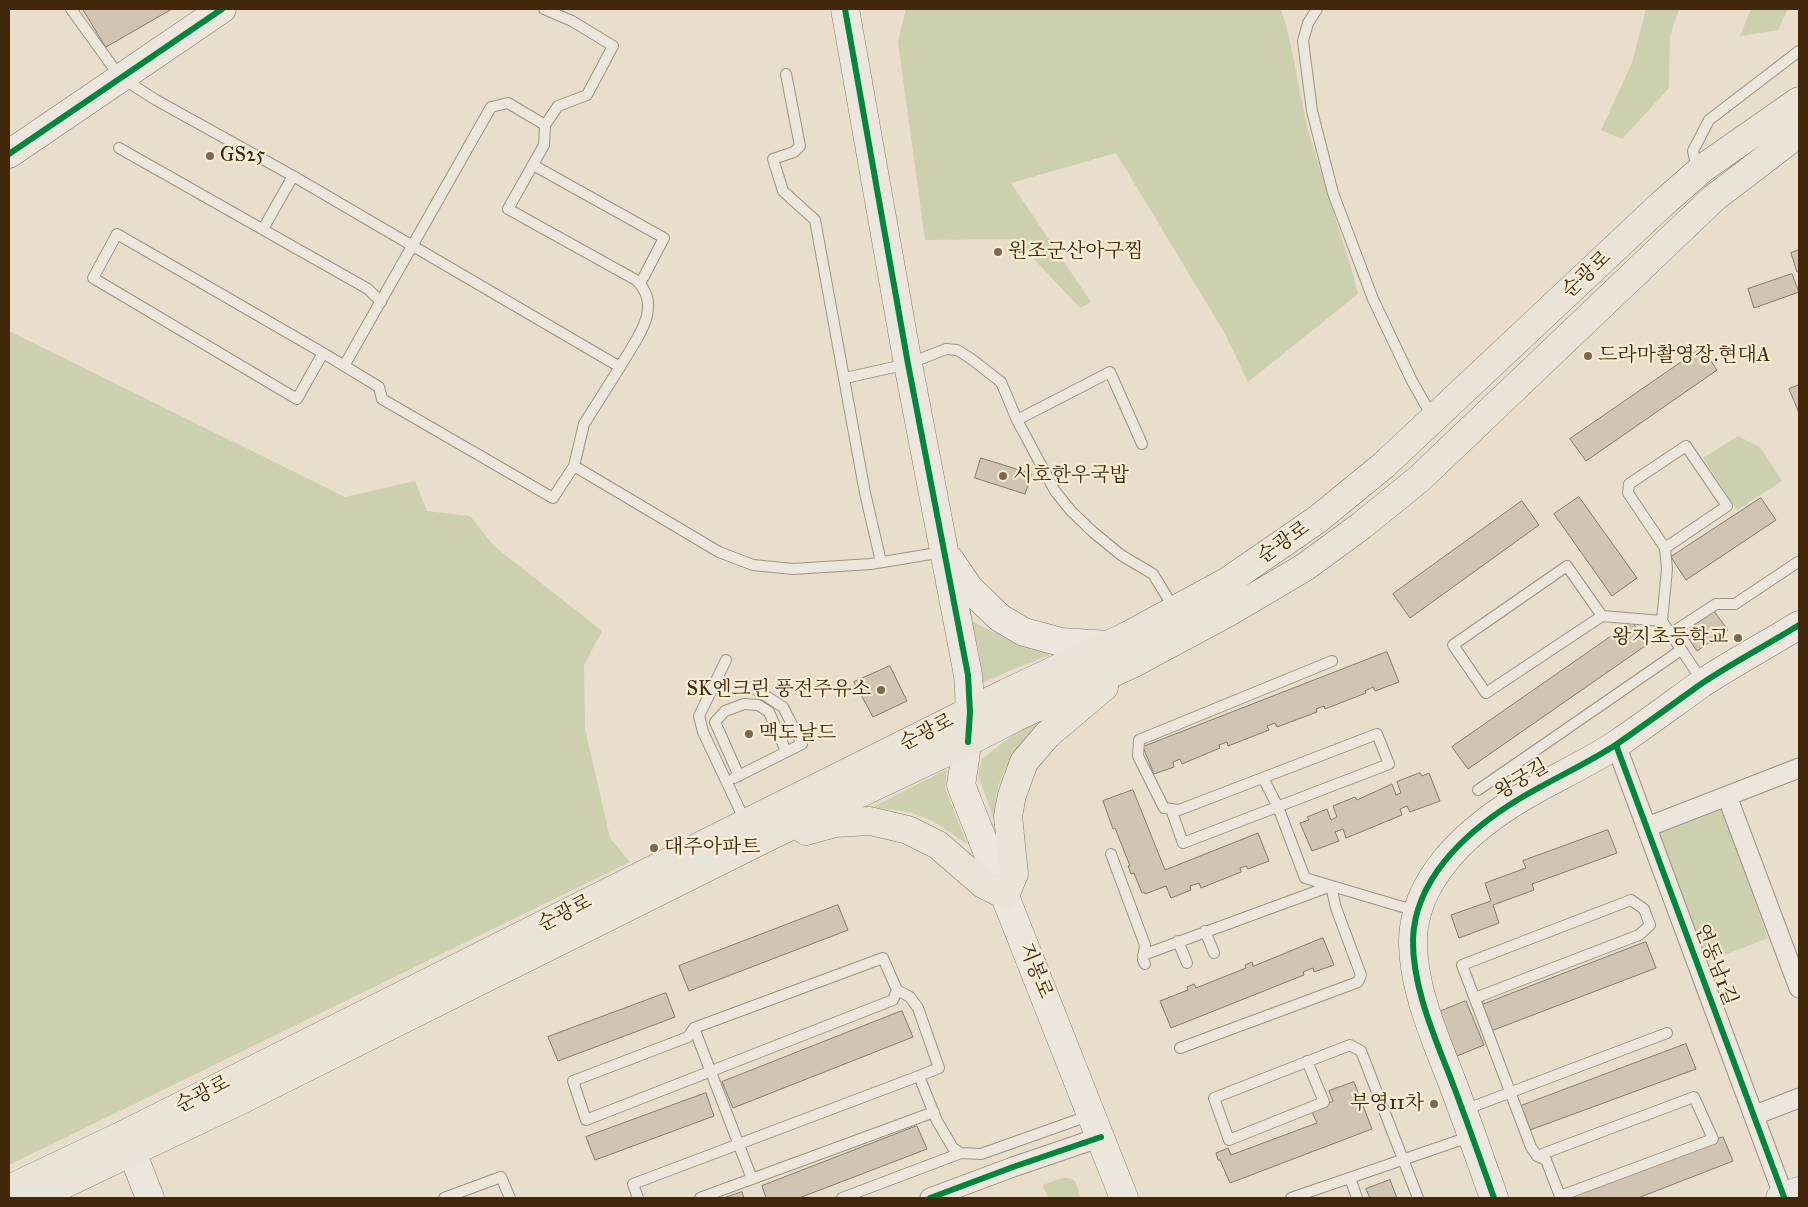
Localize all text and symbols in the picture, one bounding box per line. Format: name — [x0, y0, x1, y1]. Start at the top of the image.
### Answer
place label: GS25 — [220, 144, 265, 168]
marker: GS25 — [204, 150, 216, 162]
place label: 원조군산아구찜 — [1008, 240, 1143, 264]
marker: 원조군산아구찜 — [992, 246, 1004, 258]
street label: 순광로 — [1558, 246, 1616, 304]
place label: 드라마촬영장.현대A — [1598, 344, 1770, 368]
marker: 드라마촬영장.현대A — [1582, 350, 1594, 362]
place label: 시호한우국밥 — [1013, 464, 1129, 488]
marker: 시호한우국밥 — [997, 470, 1009, 482]
street label: 순광로 — [1253, 517, 1315, 569]
place label: 왕지초등학교 — [1612, 626, 1728, 650]
marker: 왕지초등학교 — [1732, 632, 1744, 644]
place label: SK엔크린 풍전주유소 — [686, 678, 871, 702]
marker: SK엔크린 풍전주유소 — [875, 684, 887, 696]
street label: 순광로 — [896, 709, 958, 757]
place label: 맥도날드 — [759, 722, 836, 746]
marker: 맥도날드 — [743, 728, 755, 740]
street label: 왕궁길 — [1491, 755, 1553, 805]
place label: 대주아파트 — [664, 836, 761, 860]
marker: 대주아파트 — [648, 842, 660, 854]
street label: 순광로 — [534, 890, 596, 938]
street label: 연동남1길 — [1689, 921, 1741, 1009]
street label: 지봉로 — [1013, 940, 1057, 1002]
street label: 순광로 — [172, 1071, 234, 1119]
place label: 부영11차 — [1350, 1092, 1424, 1116]
marker: 부영11차 — [1428, 1098, 1440, 1110]

